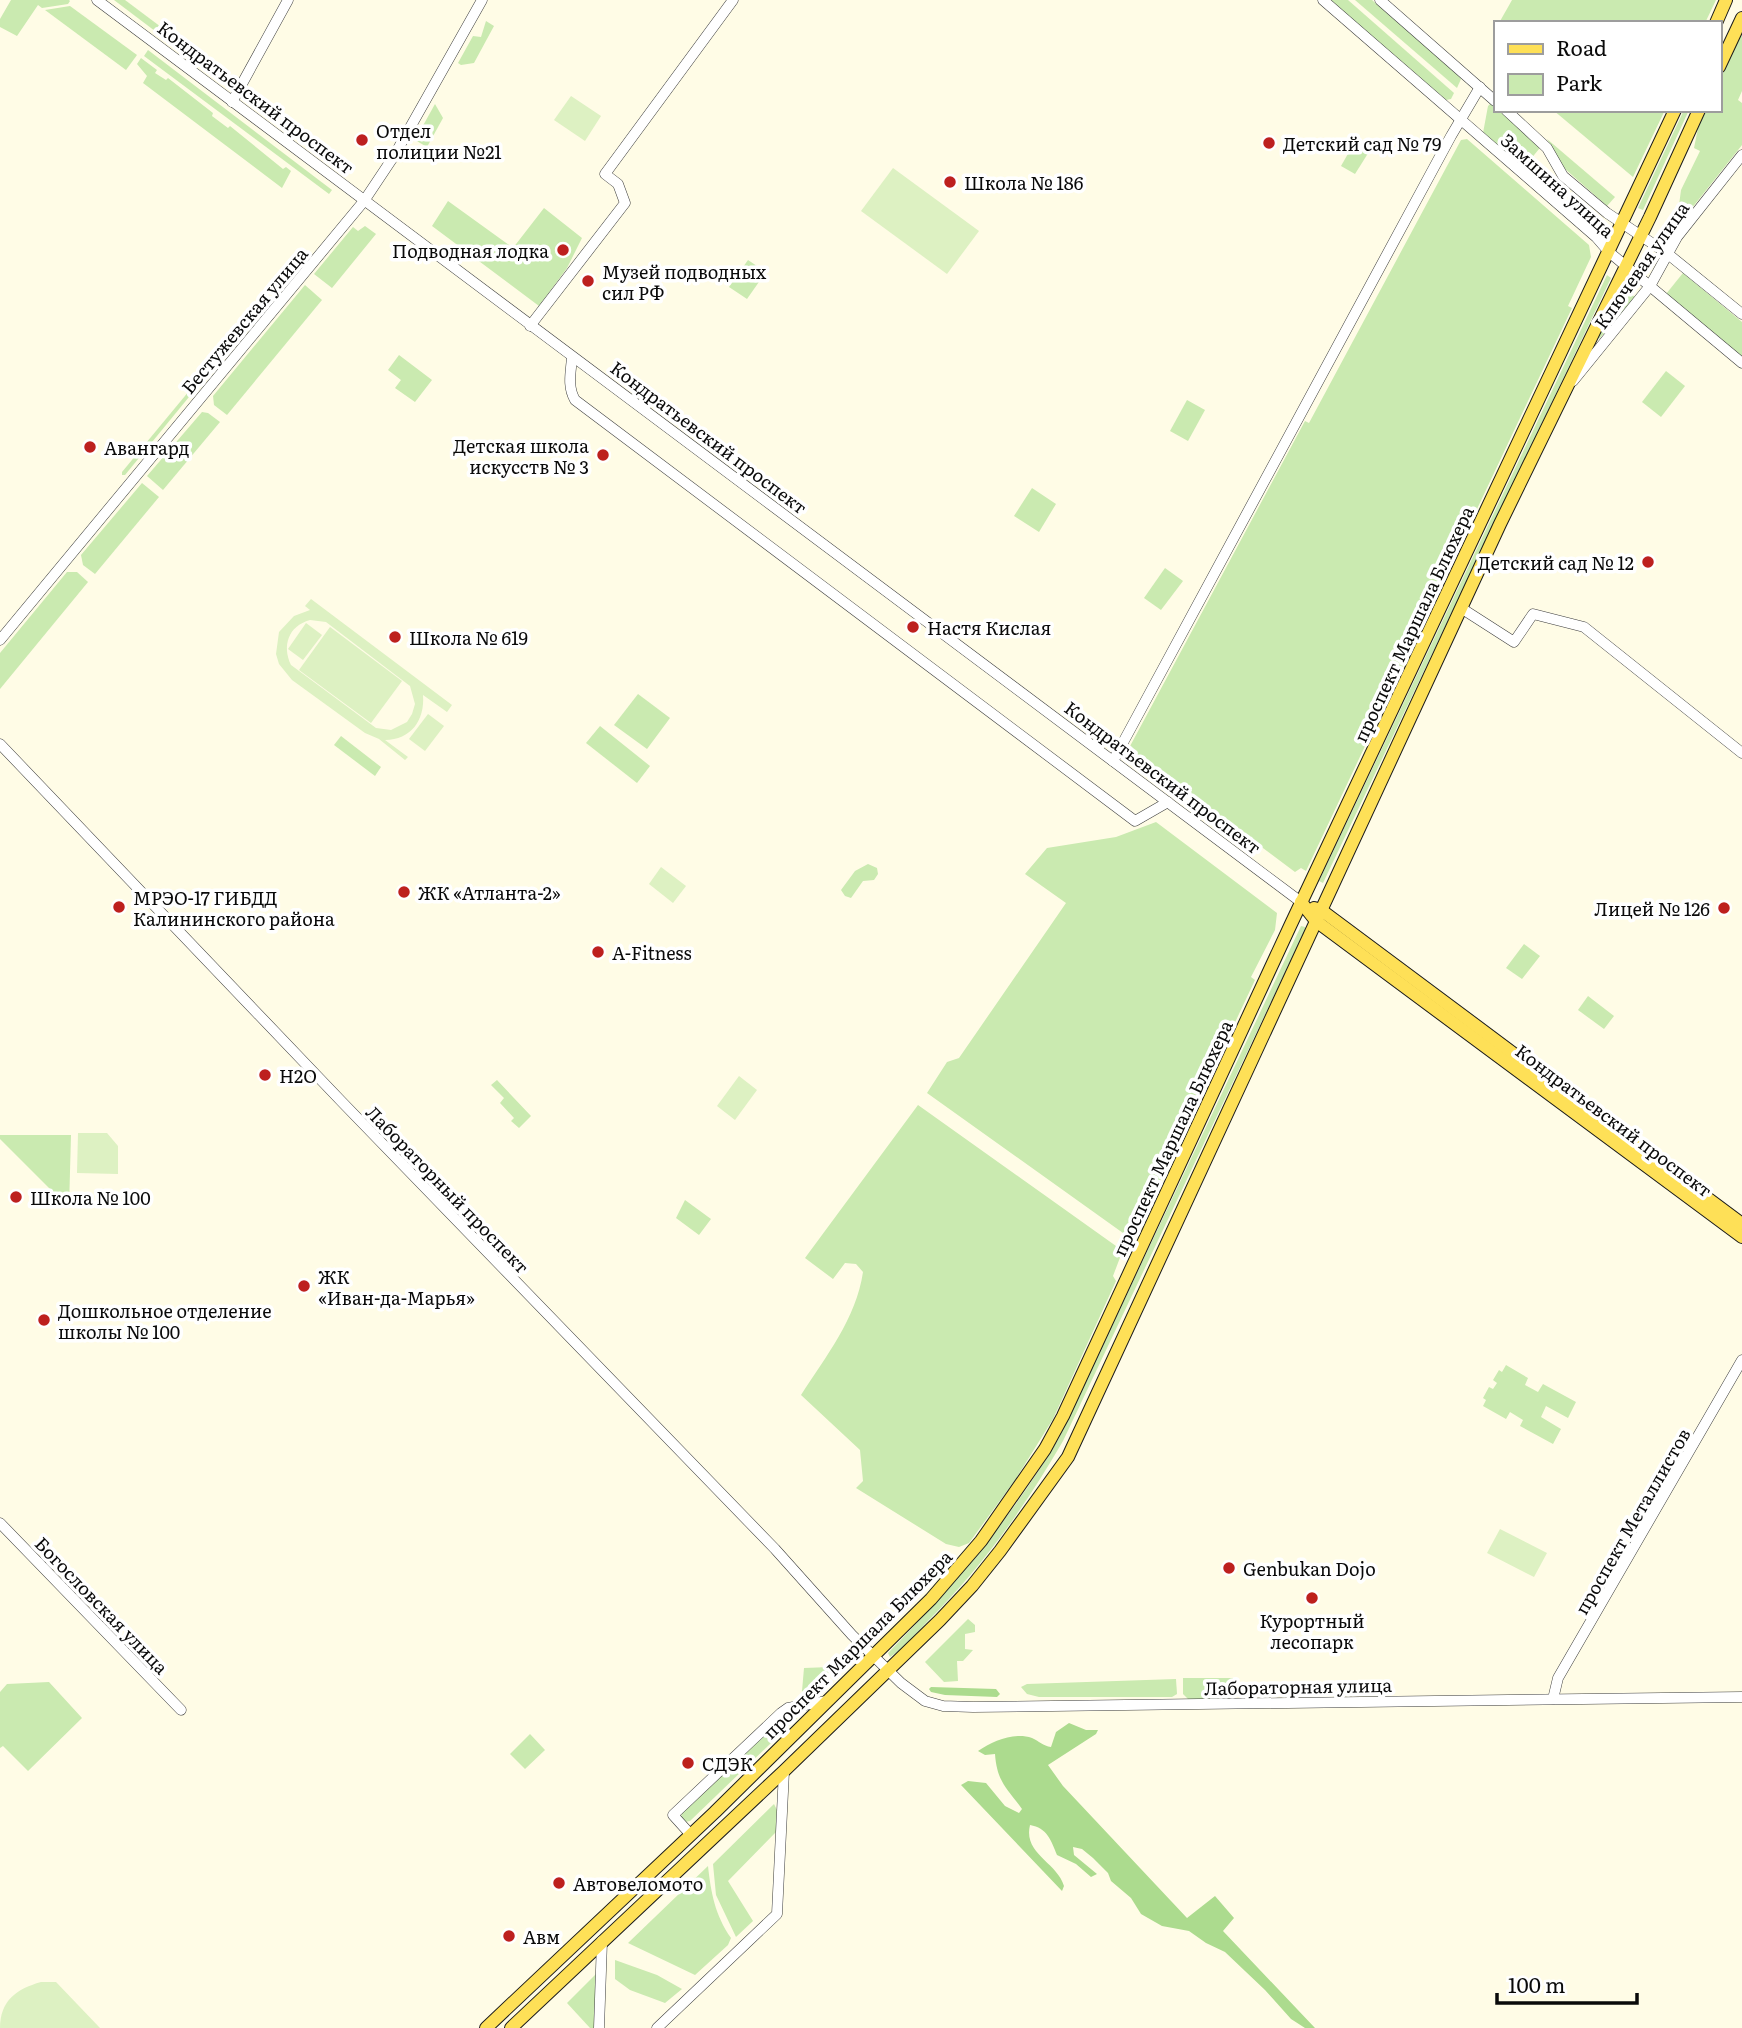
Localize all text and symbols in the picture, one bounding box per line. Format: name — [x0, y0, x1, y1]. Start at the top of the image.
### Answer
street label: Кондратьевский проспект — [152, 14, 360, 180]
legend — [1494, 21, 1721, 112]
text: Road — [1556, 31, 1607, 62]
text: Park — [1556, 66, 1602, 97]
place label: Отдел полиции №21 — [376, 117, 502, 165]
street label: Замшина улица — [1495, 127, 1621, 244]
place label: Детский сад № 79 — [1283, 130, 1441, 157]
marker: Отдел полиции №21 — [354, 132, 370, 148]
marker: Детский сад № 79 — [1261, 135, 1277, 151]
place label: Школа № 186 — [964, 169, 1084, 196]
marker: Школа № 186 — [942, 174, 958, 190]
street label: Ключевая улица — [1587, 196, 1695, 334]
place label: Подводная лодка — [392, 237, 549, 264]
street label: Бестужевская улица — [174, 240, 314, 399]
marker: Подводная лодка — [555, 242, 571, 258]
place label: Музей подводных сил РФ — [602, 258, 767, 306]
marker: Музей подводных сил РФ — [580, 273, 596, 289]
street label: Кондратьевский проспект — [605, 354, 813, 520]
place label: Детская школа искусств № 3 — [453, 432, 589, 480]
place label: Авангард — [104, 434, 190, 461]
marker: Авангард — [82, 439, 98, 455]
marker: Детская школа искусств № 3 — [595, 447, 611, 463]
street label: проспект Маршала Блюхера — [1346, 501, 1480, 747]
place label: Детский сад № 12 — [1478, 549, 1634, 576]
marker: Детский сад № 12 — [1640, 554, 1656, 570]
place label: Настя Кислая — [927, 614, 1051, 641]
marker: Настя Кислая — [905, 619, 921, 635]
place label: Школа № 619 — [409, 624, 528, 651]
marker: Школа № 619 — [387, 629, 403, 645]
street label: Кондратьевский проспект — [1059, 694, 1267, 860]
place label: ЖК «Атланта-2» — [418, 879, 561, 906]
place label: МРЭО-17 ГИБДД Калининского района — [133, 884, 335, 932]
marker: ЖК «Атланта-2» — [396, 884, 412, 900]
place label: Лицей № 126 — [1594, 895, 1710, 922]
marker: МРЭО-17 ГИБДД Калининского района — [111, 899, 127, 915]
marker: Лицей № 126 — [1716, 900, 1732, 916]
place label: A-Fitness — [612, 939, 692, 966]
marker: A-Fitness — [590, 944, 606, 960]
street label: проспект Маршала Блюхера — [1105, 1015, 1239, 1261]
street label: Кондратьевский проспект — [1510, 1037, 1718, 1203]
place label: H2O — [279, 1062, 317, 1089]
marker: H2O — [257, 1067, 273, 1083]
street label: Лабораторный проспект — [360, 1099, 536, 1279]
place label: Школа № 100 — [30, 1184, 151, 1211]
marker: Школа № 100 — [8, 1189, 24, 1205]
place label: ЖК «Иван-да-Марья» — [318, 1263, 475, 1311]
marker: ЖК «Иван-да-Марья» — [296, 1278, 312, 1294]
place label: Дошкольное отделение школы № 100 — [58, 1297, 272, 1345]
marker: Дошкольное отделение школы № 100 — [36, 1312, 52, 1328]
street label: проспект Металлистов — [1567, 1423, 1697, 1619]
street label: Богословская улица — [29, 1530, 175, 1680]
street label: проспект Маршала Блюхера — [756, 1543, 958, 1745]
place label: Genbukan Dojo — [1243, 1555, 1376, 1582]
marker: Genbukan Dojo — [1221, 1560, 1237, 1576]
marker: Курортный лесопарк — [1304, 1590, 1320, 1606]
place label: Курортный лесопарк — [1259, 1607, 1365, 1655]
street label: Лабораторная улица — [1204, 1671, 1393, 1701]
place label: СДЭК — [702, 1750, 753, 1777]
marker: СДЭК — [680, 1755, 696, 1771]
place label: Автовеломото — [573, 1870, 703, 1897]
marker: Автовеломото — [551, 1875, 567, 1891]
place label: Авм — [523, 1923, 560, 1950]
marker: Авм — [501, 1928, 517, 1944]
scale bar — [1497, 1962, 1637, 2006]
text: 100 m — [1508, 1968, 1565, 1999]

